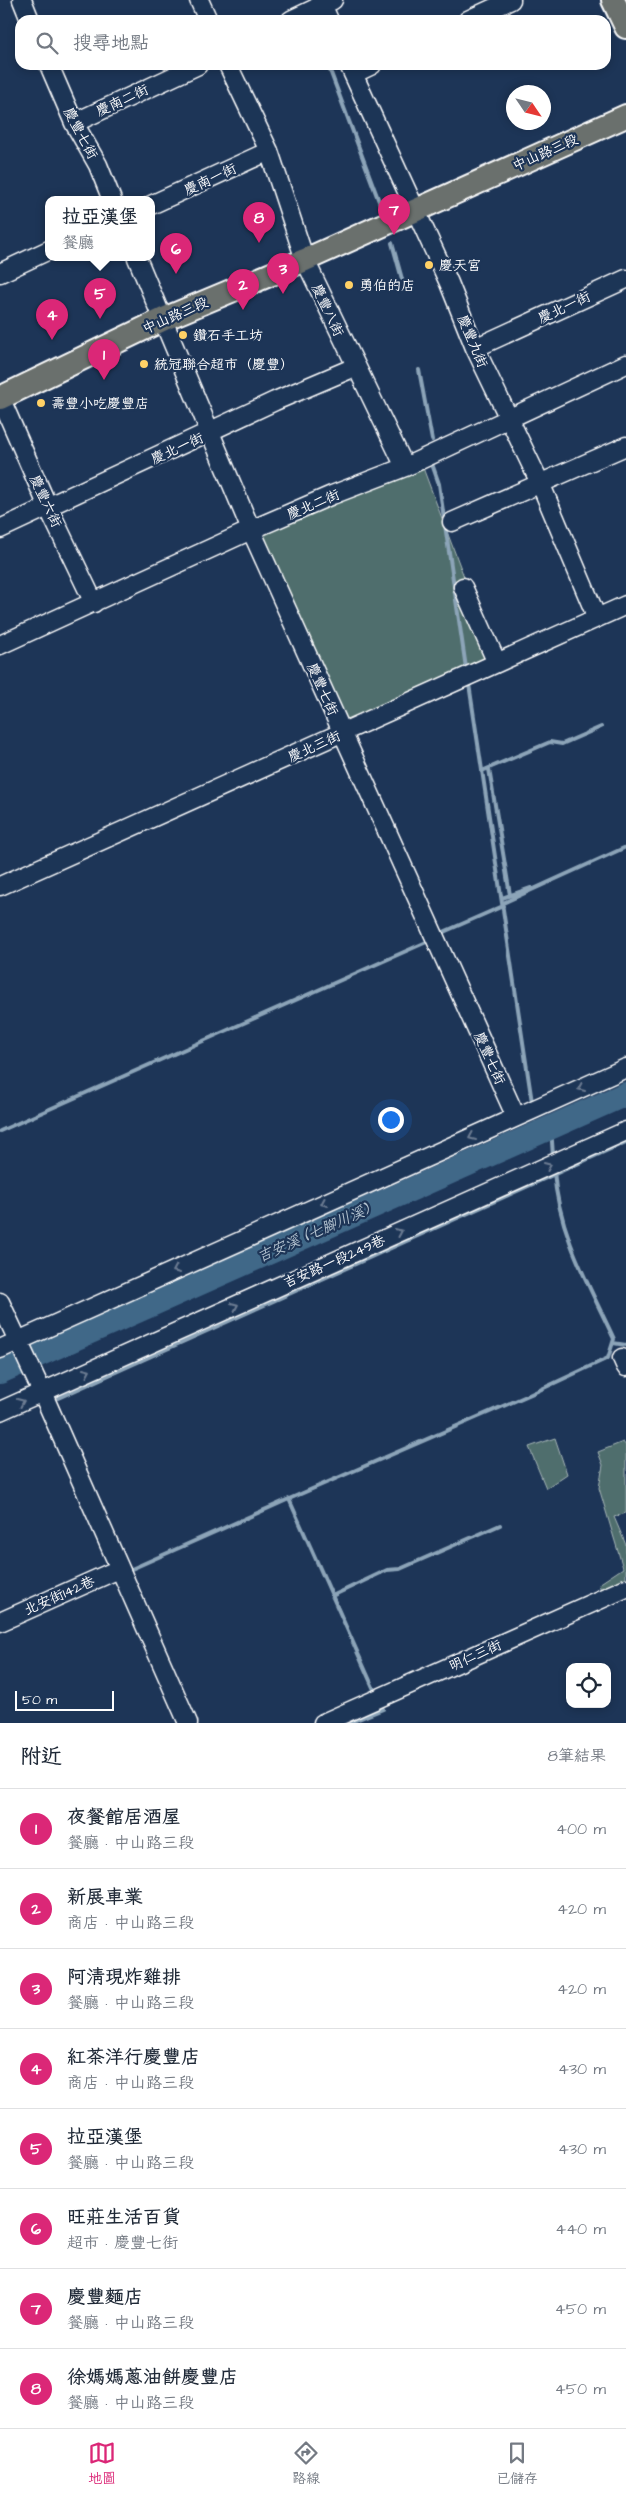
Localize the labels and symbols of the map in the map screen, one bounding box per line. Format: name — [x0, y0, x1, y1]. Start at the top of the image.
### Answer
street label: 慶南二街 — [93, 80, 152, 122]
north arrow — [506, 85, 551, 130]
street label: 慶豐七街 — [58, 104, 102, 163]
street label: 中山路三段 — [509, 130, 581, 176]
street label: 慶南一街 — [181, 159, 240, 201]
pin: 7 — [378, 194, 410, 235]
pin: 8 — [243, 202, 275, 243]
pin: 6 — [160, 233, 192, 274]
pin: 3 — [267, 253, 299, 294]
place label: 慶天宮 — [439, 256, 481, 276]
marker: 慶天宮 — [423, 259, 435, 271]
pin: 2 — [227, 269, 259, 310]
place label: 勇伯的店 — [359, 276, 415, 296]
pin: 5 — [84, 278, 116, 319]
marker: 勇伯的店 — [343, 279, 355, 291]
street label: 慶豐八街 — [306, 281, 348, 340]
street label: 慶北一街 — [535, 287, 594, 329]
street label: 中山路三段 — [139, 293, 211, 339]
pin: 4 — [36, 299, 68, 340]
street label: 慶豐九街 — [452, 312, 492, 371]
place label: 鑽石手工坊 — [193, 326, 263, 346]
marker: 鑽石手工坊 — [177, 329, 189, 341]
pin: 1 — [88, 339, 120, 380]
place label: 統冠聯合超市（慶豐） — [154, 355, 294, 375]
marker: 統冠聯合超市（慶豐） — [138, 358, 150, 370]
place label: 壽豐小吃慶豐店 — [51, 394, 149, 414]
marker: 壽豐小吃慶豐店 — [35, 397, 47, 409]
street label: 慶北一街 — [148, 428, 207, 469]
street label: 慶豐六街 — [24, 472, 66, 531]
street label: 慶北二街 — [284, 485, 343, 525]
street label: 慶豐七街 — [302, 660, 343, 719]
street label: 慶北三街 — [285, 726, 344, 767]
street label: 慶豐七街 — [469, 1029, 510, 1088]
one-way arrow — [577, 1081, 586, 1092]
your location — [378, 1107, 404, 1133]
one-way arrow — [468, 1130, 477, 1141]
one-way arrow — [543, 1162, 552, 1172]
one-way arrow — [320, 1197, 329, 1208]
water label: 吉安溪 (七腳川溪) — [254, 1199, 374, 1268]
one-way arrow — [394, 1228, 403, 1239]
street label: 吉安路一段249巷 — [280, 1230, 389, 1293]
one-way arrow — [172, 1264, 181, 1275]
one-way arrow — [230, 1301, 239, 1312]
one-way arrow — [82, 1368, 91, 1379]
one-way arrow — [16, 1397, 25, 1408]
street label: 北安街142巷 — [21, 1571, 99, 1620]
street label: 明仁三街 — [446, 1635, 505, 1676]
scale bar — [15, 1688, 114, 1711]

